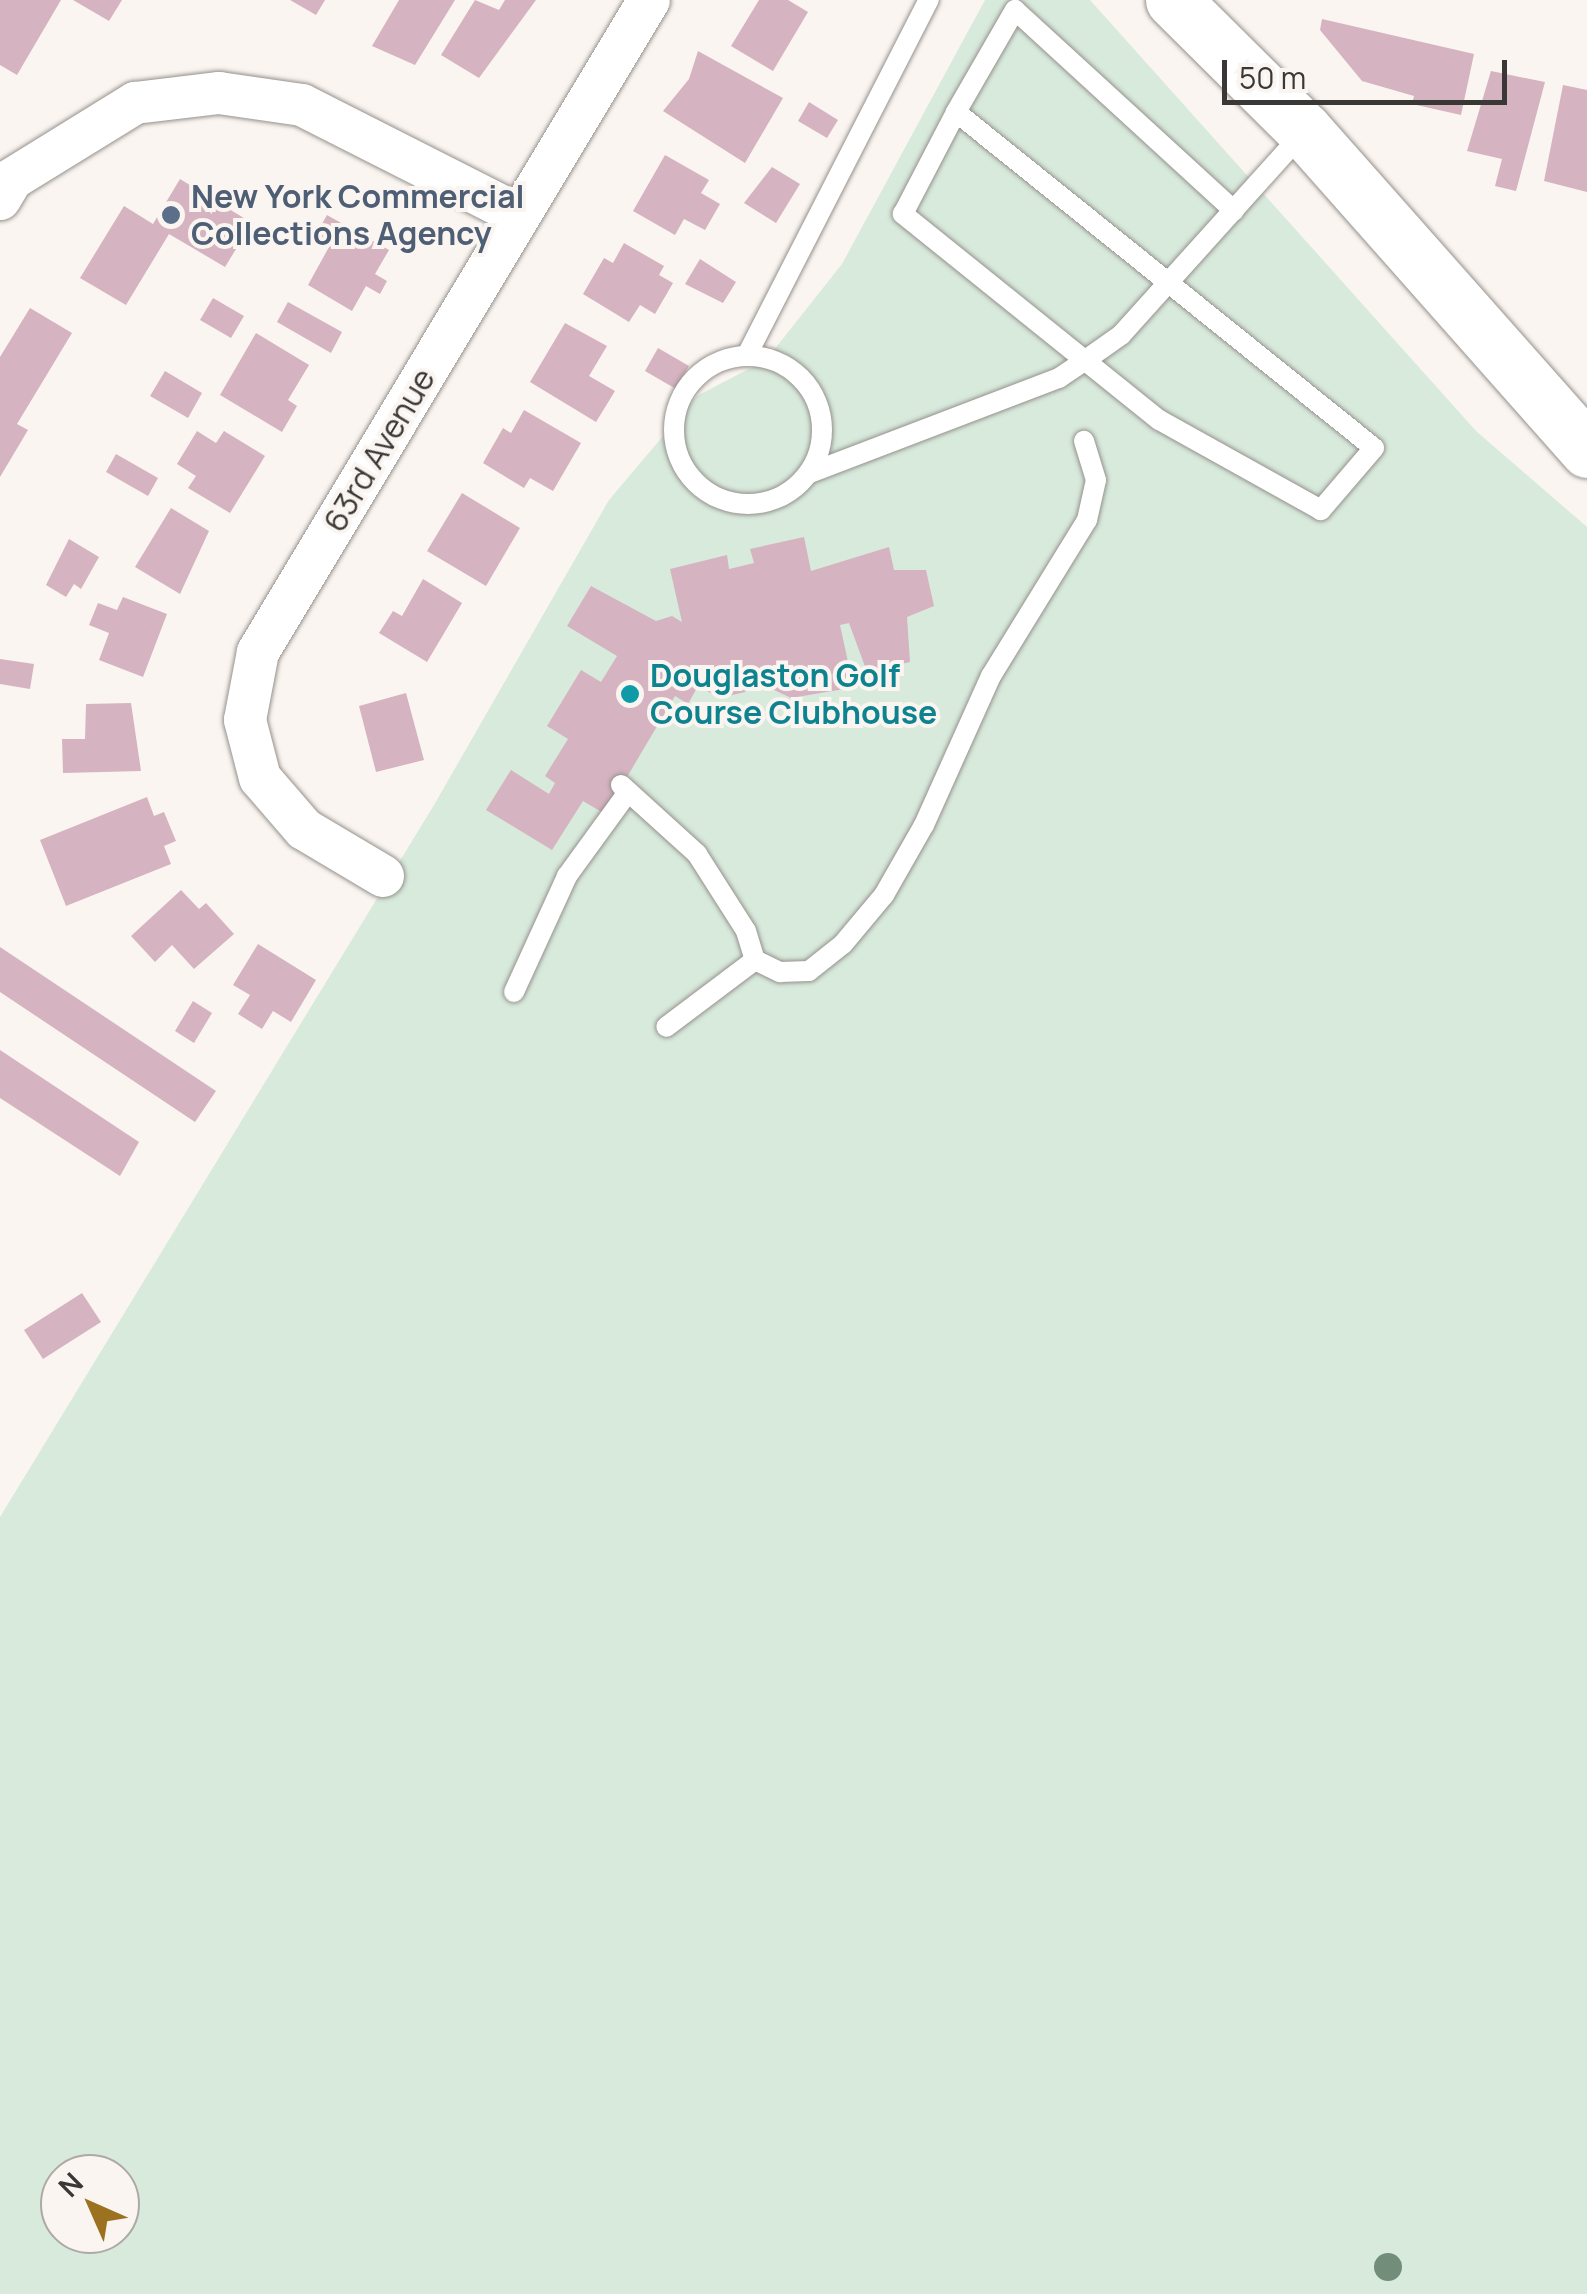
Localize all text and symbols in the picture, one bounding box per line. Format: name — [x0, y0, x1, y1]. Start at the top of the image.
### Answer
scale bar — [1227, 40, 1512, 102]
text: 50 m — [1239, 57, 1306, 98]
place label: New York Commercial Collections Agency — [191, 178, 525, 253]
marker: New York Commercial Collections Agency — [160, 204, 182, 226]
street label: 63rd Avenue — [315, 361, 443, 539]
place label: Douglaston Golf Course Clubhouse — [650, 657, 937, 732]
marker: Douglaston Golf Course Clubhouse — [619, 683, 641, 705]
north arrow — [40, 2154, 140, 2254]
text: N — [50, 2164, 91, 2205]

